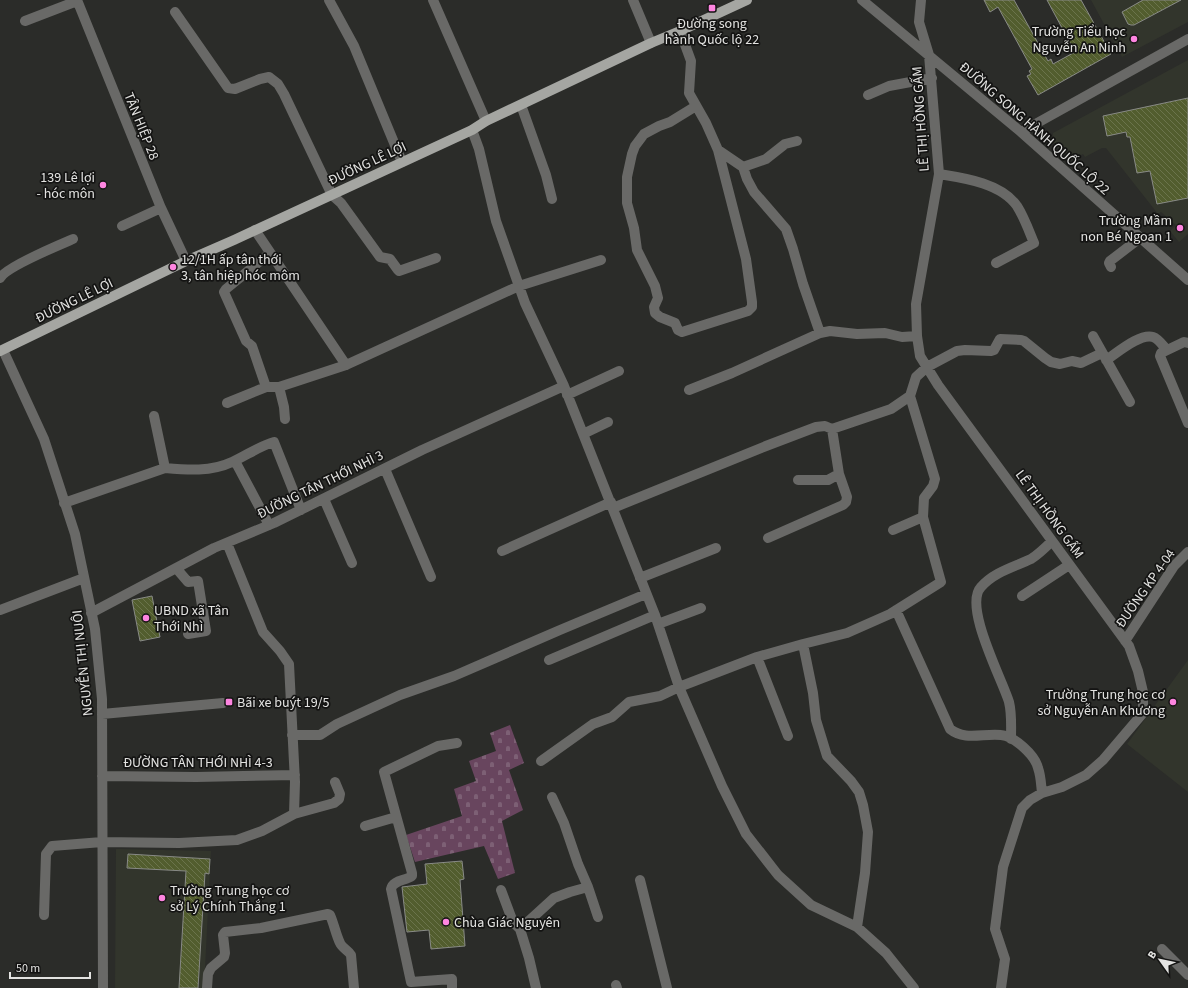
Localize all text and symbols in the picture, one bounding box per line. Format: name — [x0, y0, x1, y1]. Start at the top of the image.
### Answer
marker: Đường song hành Quốc lộ 22 — [707, 3, 717, 13]
place label: Đường song hành Quốc lộ 22 — [665, 14, 759, 50]
place label: Trường Tiểu học Nguyễn An Ninh — [1032, 22, 1127, 58]
marker: Trường Tiểu học Nguyễn An Ninh — [1129, 34, 1139, 44]
street label: ĐƯỜNG SONG HÀNH QUỐC LỘ 22 — [955, 58, 1114, 200]
street label: LÊ THỊ HỒNG GẤM — [907, 66, 935, 172]
street label: TÂN HIỆP 28 — [118, 90, 164, 163]
street label: ĐƯỜNG LÊ LỢI — [325, 137, 410, 191]
place label: 139 Lê lợi - hóc môn — [37, 168, 95, 204]
marker: 139 Lê lợi - hóc môn — [98, 180, 108, 190]
place label: Trường Mầm non Bé Ngoan 1 — [1081, 211, 1172, 247]
marker: Trường Mầm non Bé Ngoan 1 — [1175, 223, 1185, 233]
place label: 12/1H ấp tân thới 3, tân hiệp hóc môm — [181, 250, 300, 286]
marker: 12/1H ấp tân thới 3, tân hiệp hóc môm — [168, 262, 178, 272]
street label: ĐƯỜNG LÊ LỢI — [32, 273, 117, 328]
street label: ĐƯỜNG TÂN THỚI NHÌ 3 — [254, 446, 387, 524]
street label: LÊ THỊ HỒNG GẤM — [1010, 466, 1088, 563]
street label: ĐƯỜNG KP 4-04 — [1111, 545, 1180, 632]
place label: UBND xã Tân Thới Nhì — [154, 601, 229, 637]
street label: NGUYỄN THỊ NUÔI — [67, 609, 99, 717]
marker: UBND xã Tân Thới Nhì — [141, 613, 151, 623]
place label: Trường Trung học cơ sở Nguyễn An Khương — [1037, 685, 1165, 721]
place label: Bãi xe buýt 19/5 — [237, 693, 330, 713]
marker: Bãi xe buýt 19/5 — [224, 697, 234, 707]
marker: Trường Trung học cơ sở Nguyễn An Khương — [1168, 697, 1178, 707]
street label: ĐƯỜNG TÂN THỚI NHÌ 4-3 — [123, 753, 273, 773]
place label: Trường Trung học cơ sở Lý Chính Thắng 1 — [170, 881, 290, 917]
marker: Trường Trung học cơ sở Lý Chính Thắng 1 — [157, 893, 167, 903]
place label: Chùa Giác Nguyên — [454, 913, 560, 933]
marker: Chùa Giác Nguyên — [441, 917, 451, 927]
north arrow — [1140, 940, 1180, 980]
text: B — [1144, 948, 1160, 962]
scale bar — [10, 954, 90, 980]
text: 50 m — [16, 960, 40, 977]

